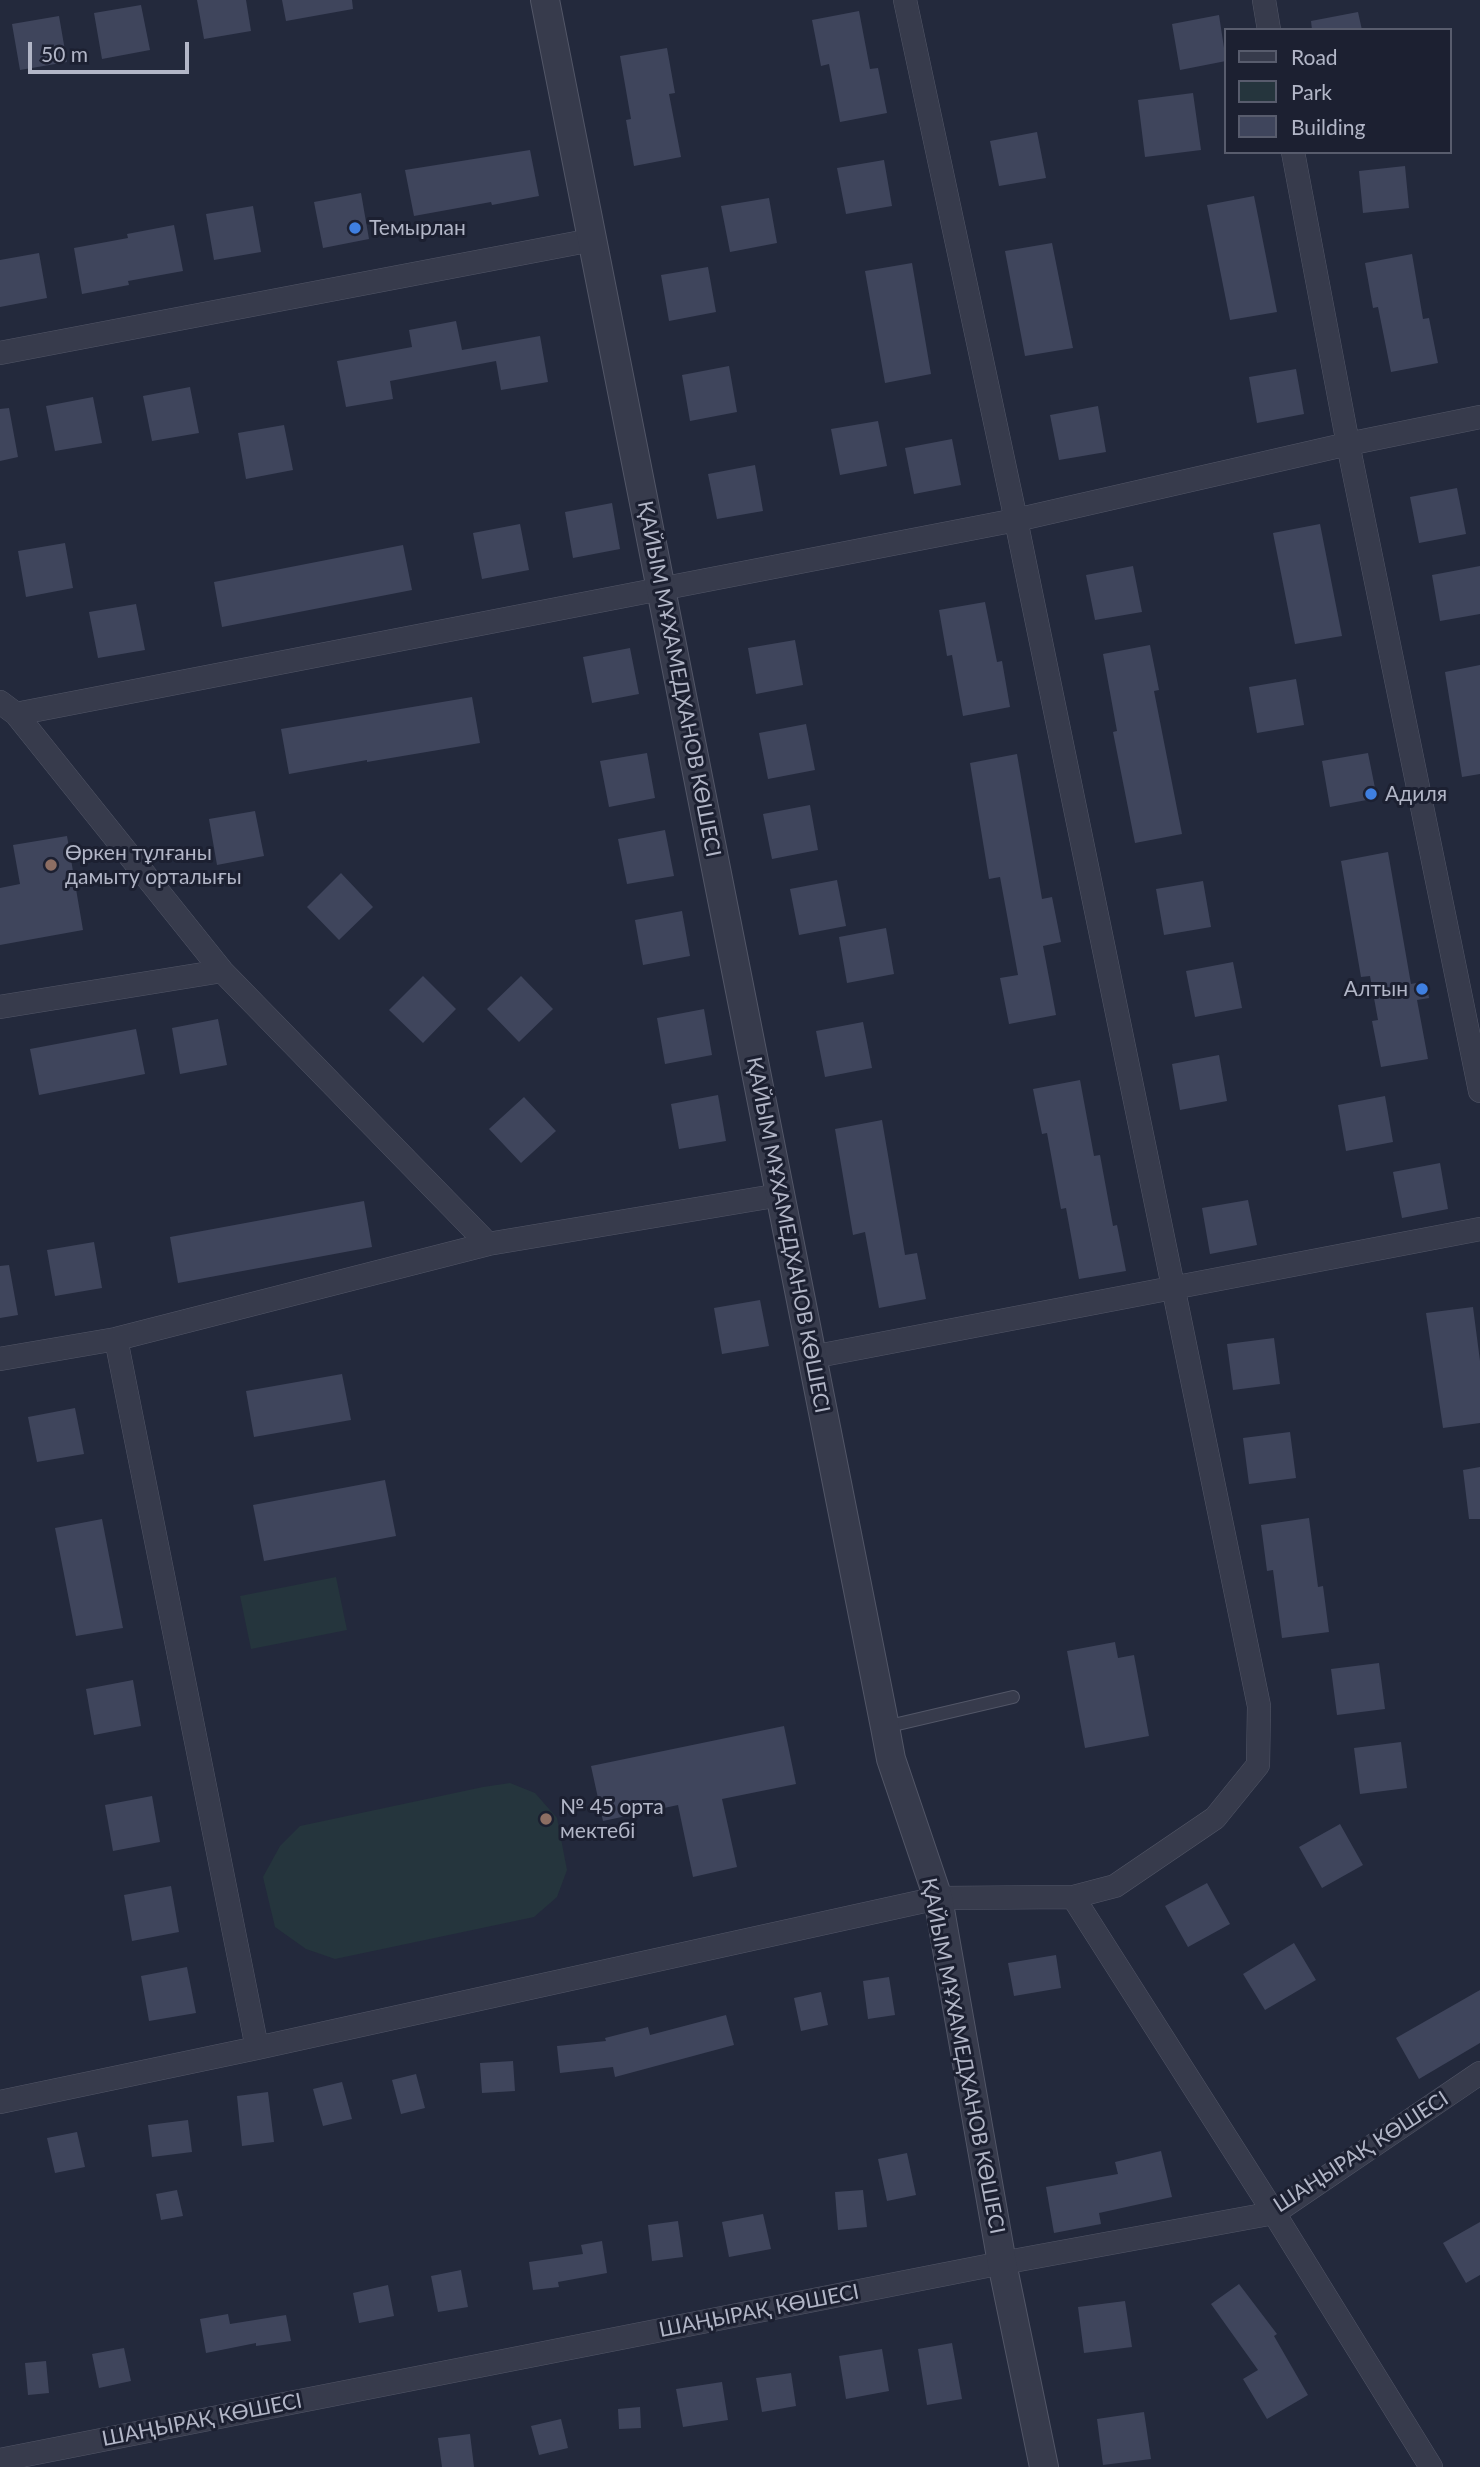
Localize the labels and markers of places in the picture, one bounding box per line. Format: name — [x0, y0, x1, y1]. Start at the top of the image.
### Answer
place label: Темырлан — [369, 215, 466, 241]
marker: Темырлан — [347, 220, 363, 236]
place label: Адиля — [1385, 781, 1447, 807]
marker: Адиля — [1363, 786, 1379, 802]
place label: Өркен тұлғаны дамыту орталығы — [65, 840, 242, 890]
marker: Өркен тұлғаны дамыту орталығы — [43, 857, 59, 873]
place label: Алтын — [1344, 976, 1408, 1002]
marker: Алтын — [1414, 981, 1430, 997]
place label: № 45 орта мектебі — [560, 1794, 664, 1844]
marker: № 45 орта мектебі — [538, 1811, 554, 1827]

